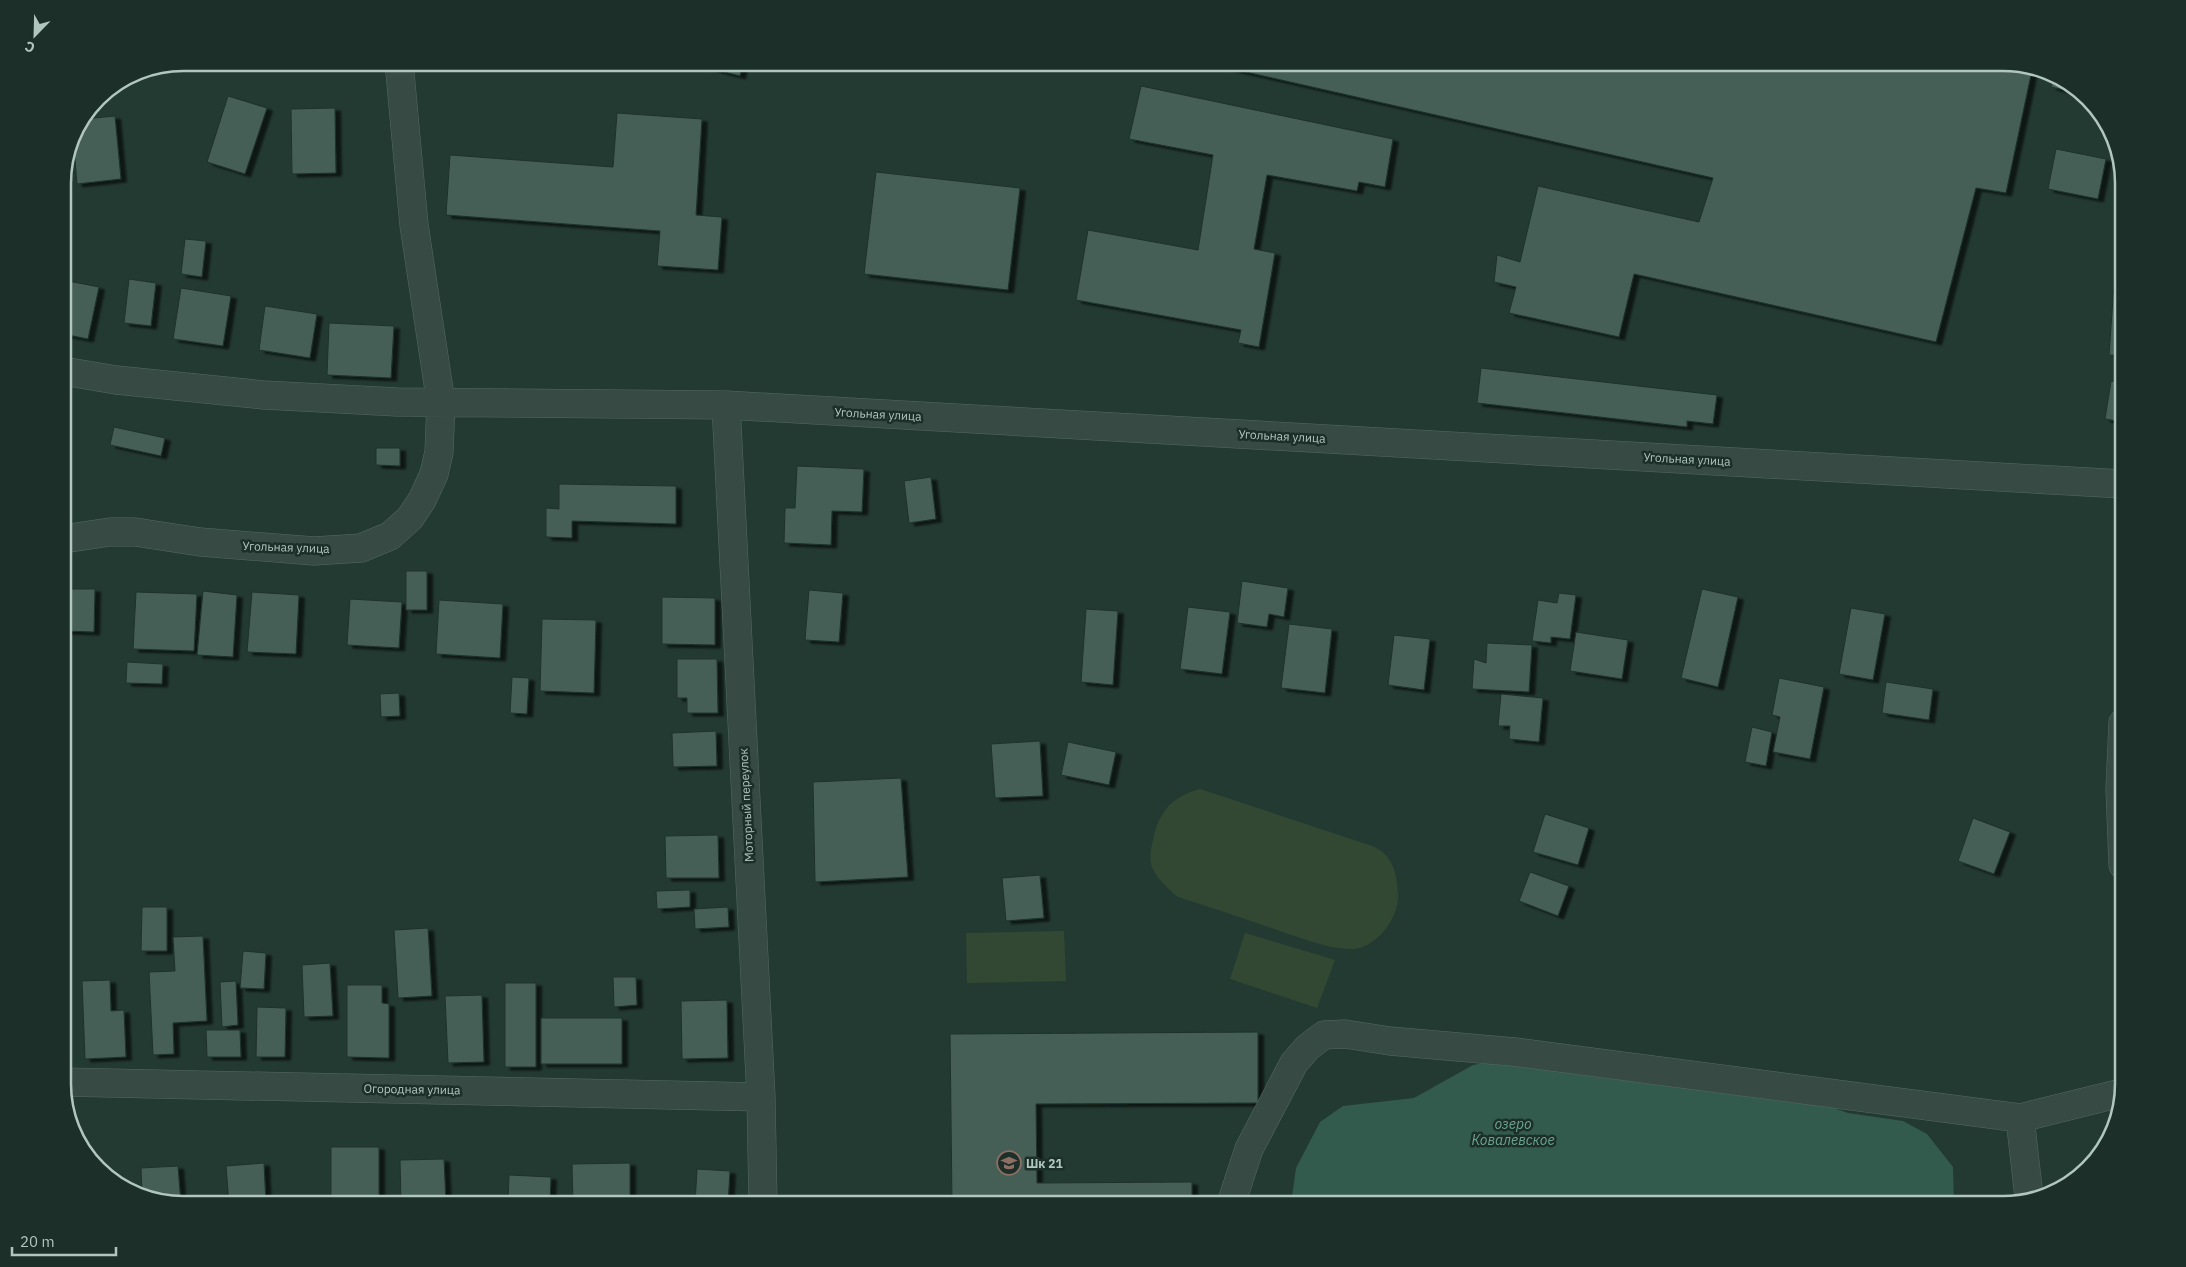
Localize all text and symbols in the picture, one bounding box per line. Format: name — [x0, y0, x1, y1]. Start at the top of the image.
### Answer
north arrow — [10, 10, 60, 60]
text: С — [22, 37, 38, 57]
street label: Угольная улица — [834, 404, 923, 424]
street label: Угольная улица — [1238, 426, 1327, 446]
street label: Угольная улица — [1643, 449, 1732, 469]
street label: Угольная улица — [242, 538, 330, 556]
street label: Моторный переулок — [736, 747, 756, 862]
street label: Огородная улица — [363, 1081, 461, 1097]
water label: озеро Ковалевское — [1471, 1115, 1555, 1149]
school or university icon: Шк 21 — [996, 1150, 1022, 1176]
place label: Шк 21 — [1026, 1156, 1063, 1171]
scale bar — [12, 1224, 116, 1256]
text: 20 m — [20, 1232, 55, 1251]

